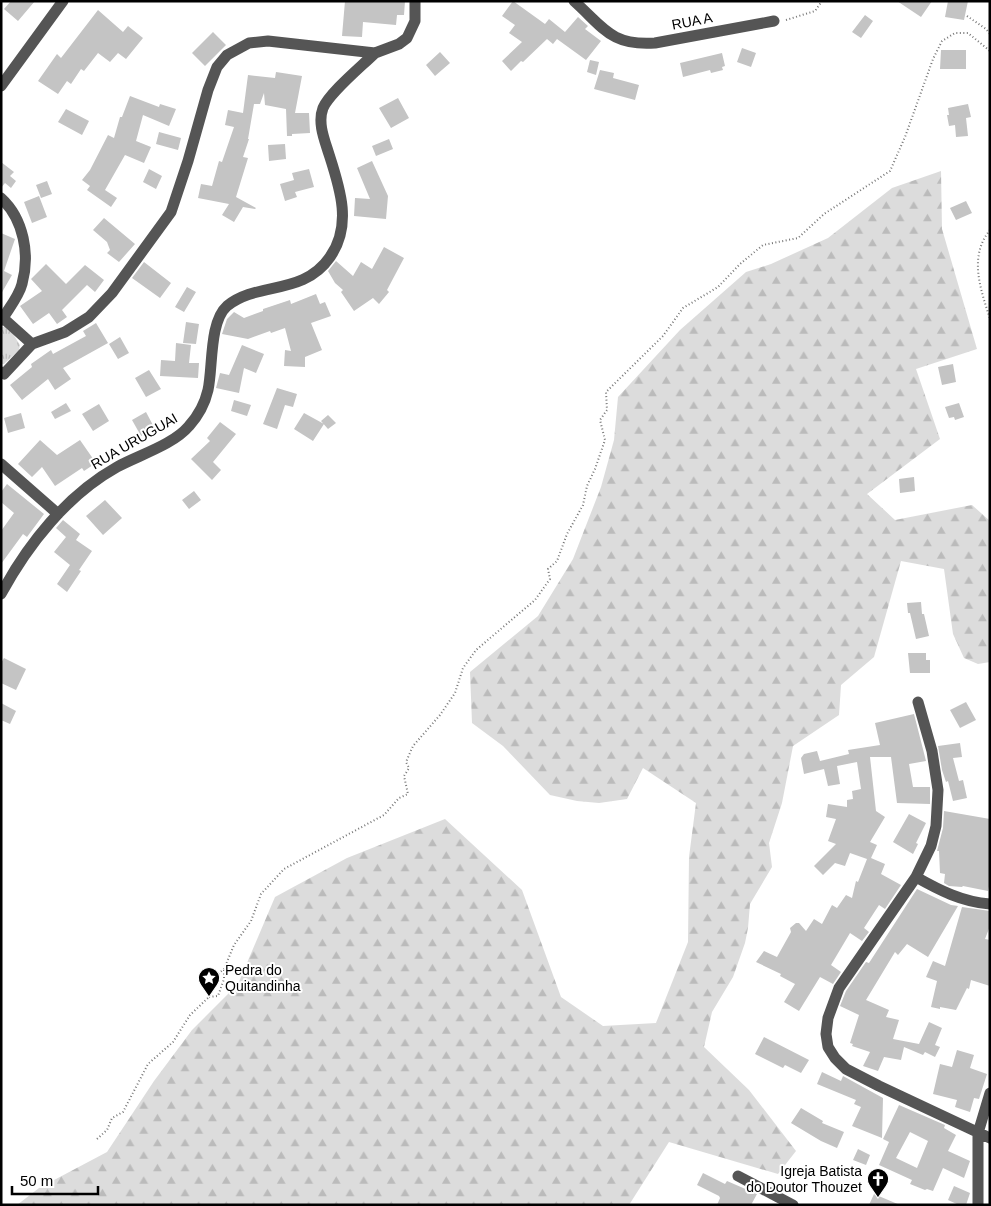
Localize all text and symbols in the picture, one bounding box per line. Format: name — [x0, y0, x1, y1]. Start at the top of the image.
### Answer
street label: RUA A — [670, 9, 714, 33]
street label: RUA URUGUAI — [88, 410, 180, 472]
place label: Pedra do Quitandinha — [225, 962, 301, 994]
place icon: Pedra do Quitandinha — [197, 966, 221, 997]
place label: Igreja Batista do Doutor Thouzet — [746, 1163, 862, 1195]
scale bar — [12, 1164, 99, 1196]
church icon: Igreja Batista do Doutor Thouzet — [866, 1167, 890, 1198]
text: 50 m — [20, 1172, 53, 1189]

